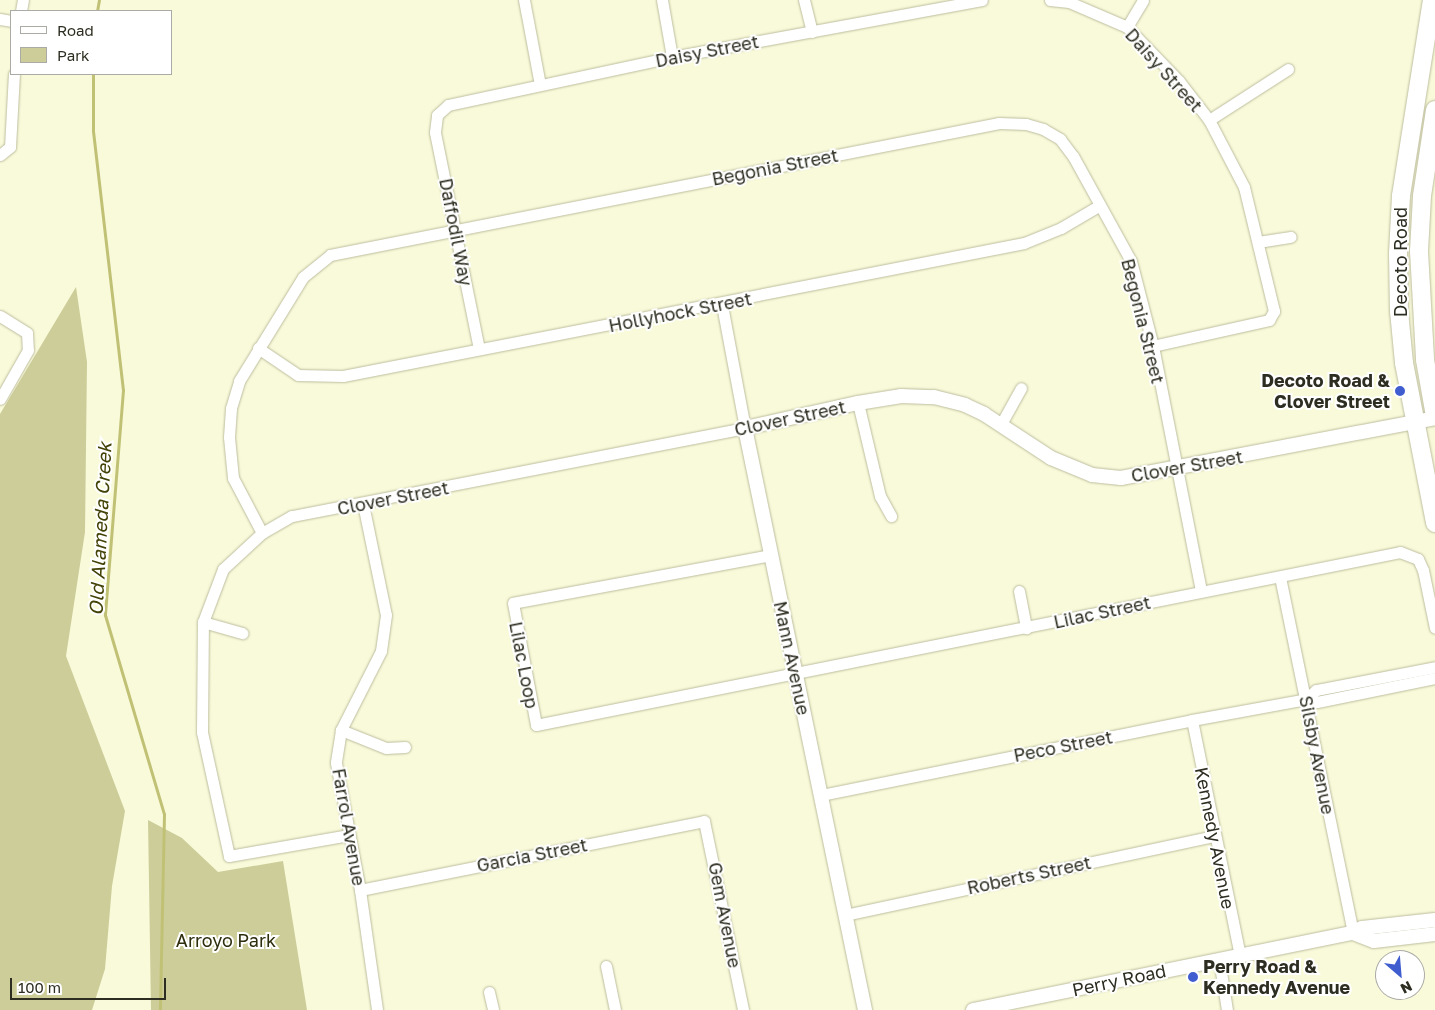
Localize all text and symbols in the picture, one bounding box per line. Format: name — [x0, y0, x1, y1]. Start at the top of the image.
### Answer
legend — [10, 10, 172, 75]
text: Road — [57, 21, 94, 39]
street label: Daisy Street — [1121, 24, 1207, 116]
street label: Daisy Street — [653, 30, 761, 72]
text: Park — [57, 46, 89, 64]
street label: Begonia Street — [710, 144, 840, 190]
street label: Daffodil Way — [435, 176, 477, 288]
street label: Decoto Road — [1389, 207, 1411, 317]
street label: Begonia Street — [1117, 256, 1169, 386]
street label: Hollyhock Street — [607, 288, 753, 336]
place label: Decoto Road & Clover Street — [1261, 370, 1390, 412]
marker: Decoto Road & Clover Street — [1394, 385, 1406, 397]
street label: Clover Street — [732, 396, 848, 440]
water label: Old Alameda Creek — [84, 442, 116, 616]
street label: Clover Street — [1129, 446, 1245, 486]
street label: Clover Street — [335, 477, 451, 519]
street label: Lilac Street — [1052, 591, 1152, 633]
street label: Mann Avenue — [769, 599, 815, 717]
street label: Lilac Loop — [505, 620, 543, 710]
street label: Silsby Avenue — [1295, 694, 1339, 816]
street label: Peco Street — [1012, 726, 1114, 766]
street label: Kennedy Avenue — [1191, 765, 1239, 911]
street label: Farrol Avenue — [328, 767, 370, 887]
street label: Garcia Street — [475, 834, 589, 876]
street label: Roberts Street — [965, 851, 1093, 899]
street label: Gem Avenue — [704, 860, 746, 970]
park label: Arroyo Park — [176, 929, 276, 951]
north arrow — [1375, 950, 1425, 1000]
place label: Perry Road & Kennedy Avenue — [1203, 956, 1350, 999]
street label: Perry Road — [1070, 960, 1168, 1000]
scale bar — [12, 968, 169, 1000]
marker: Perry Road & Kennedy Avenue — [1187, 971, 1199, 983]
text: 100 m — [18, 978, 61, 996]
text: N — [1398, 978, 1415, 998]

